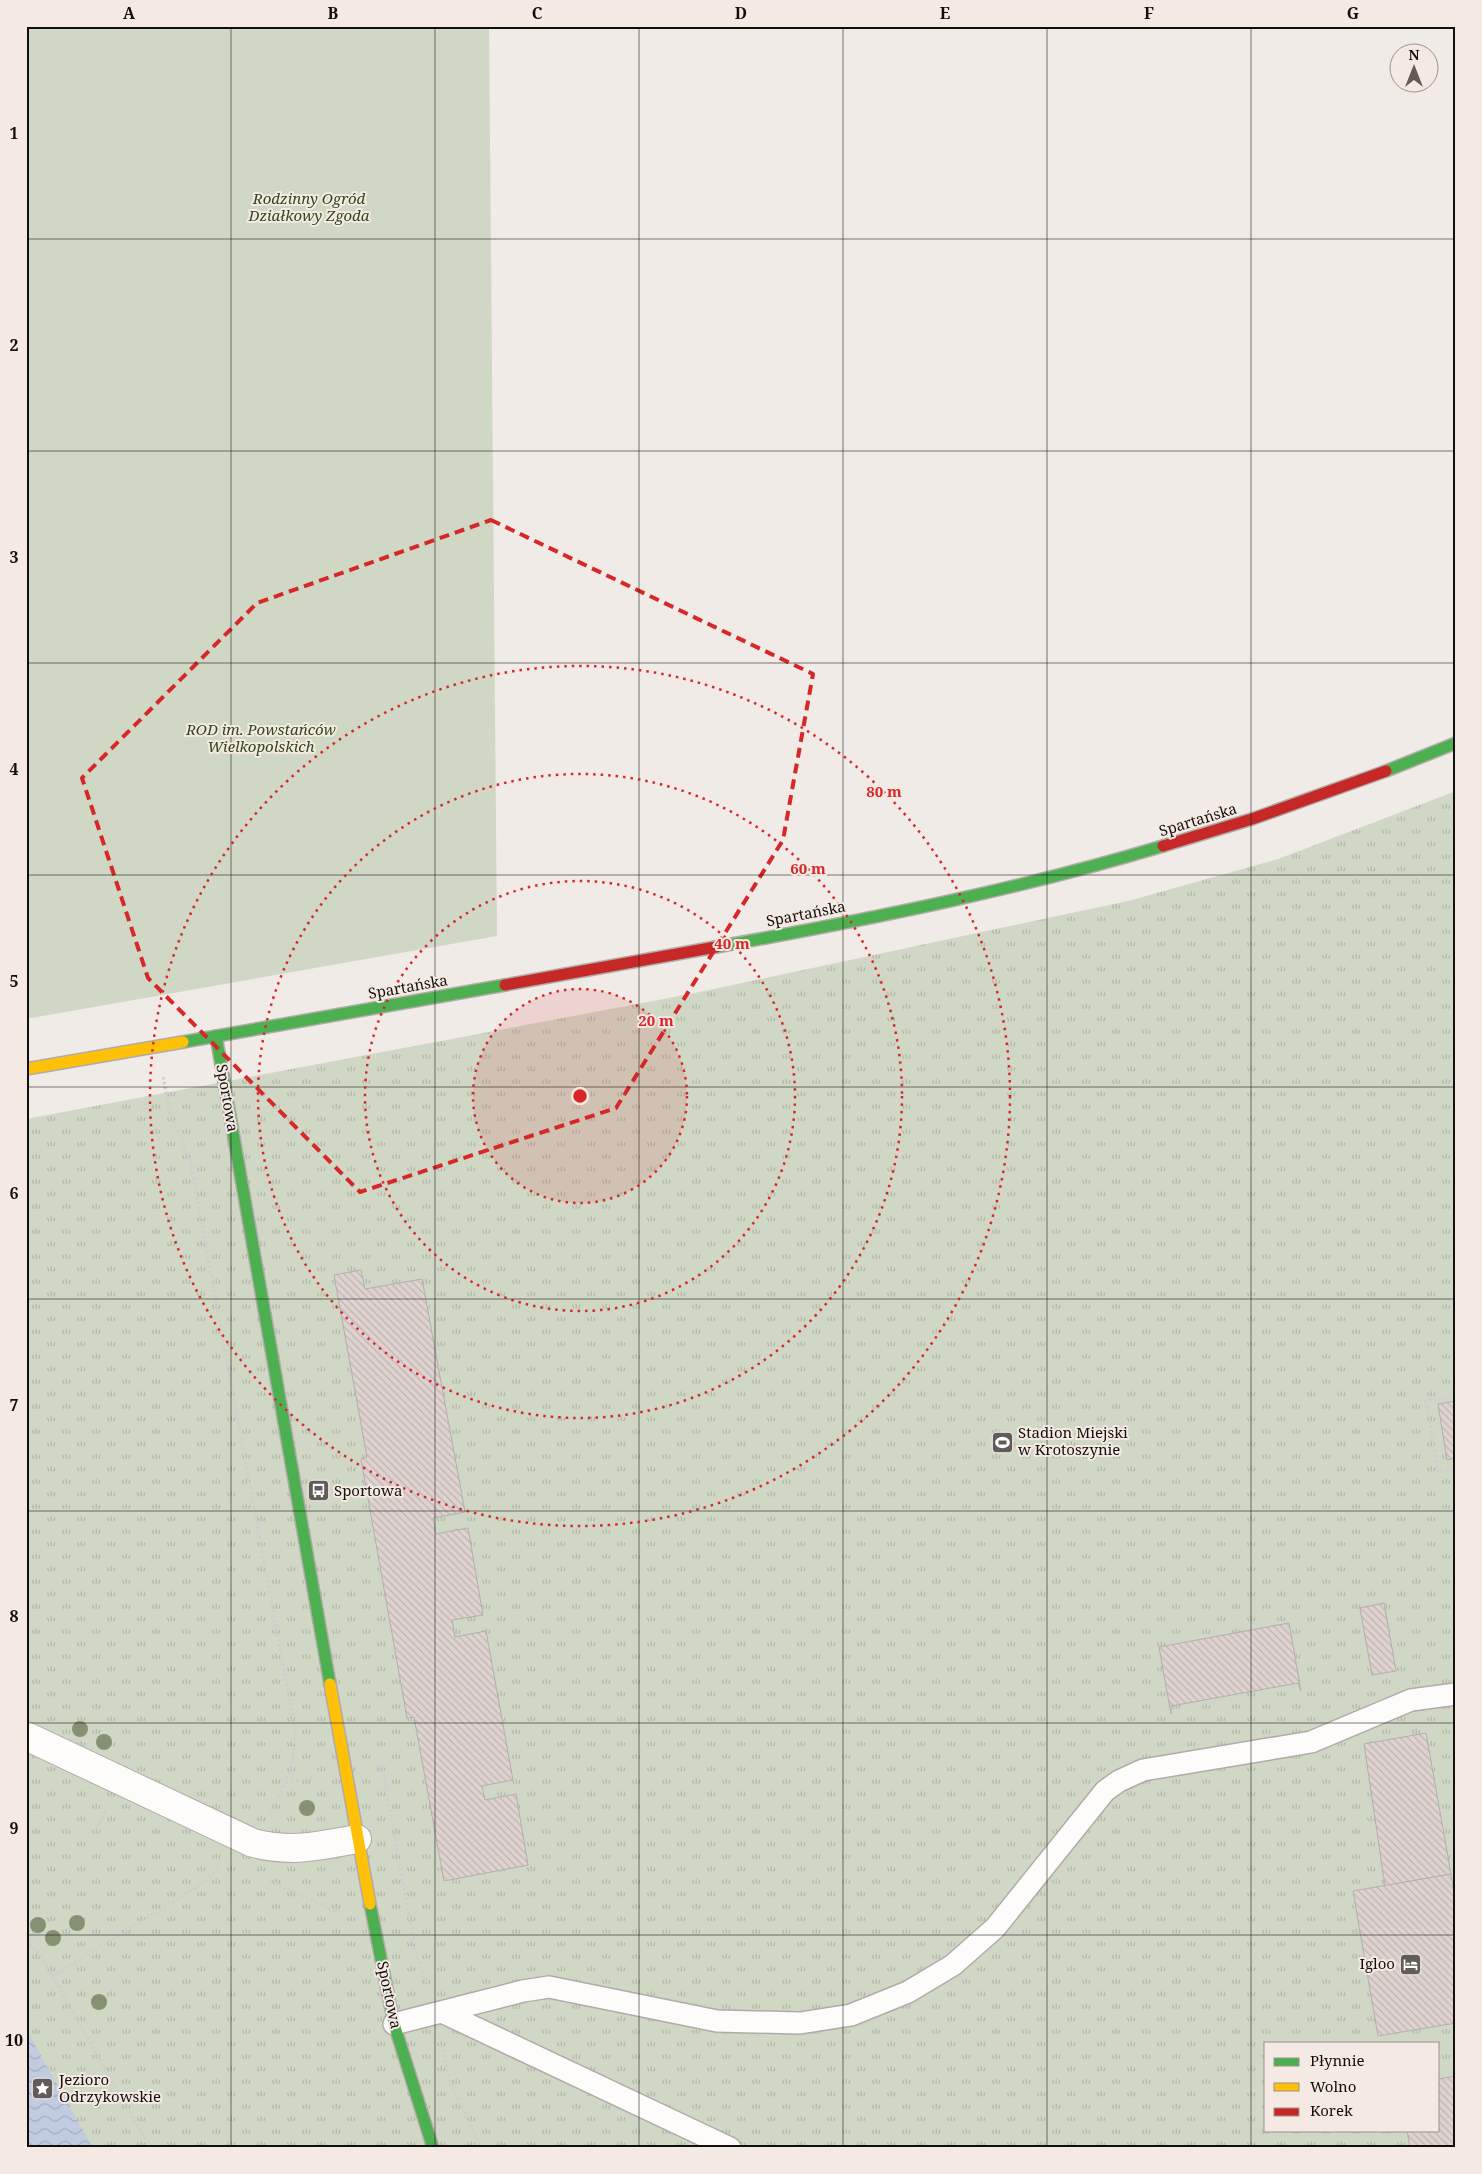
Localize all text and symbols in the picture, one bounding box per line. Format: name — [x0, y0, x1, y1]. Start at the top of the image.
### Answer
text: A — [123, 2, 136, 24]
text: B — [328, 2, 339, 24]
text: C — [532, 2, 543, 24]
text: D — [735, 2, 747, 24]
text: E — [940, 2, 950, 24]
text: F — [1144, 2, 1154, 24]
text: G — [1347, 2, 1359, 24]
north arrow — [1390, 42, 1440, 92]
text: N — [1408, 45, 1420, 64]
text: 1 — [9, 122, 19, 144]
park label: Rodzinny Ogród Działkowy Zgoda — [248, 188, 370, 225]
text: 2 — [9, 334, 19, 356]
text: 3 — [9, 546, 19, 568]
park label: ROD im. Powstańców Wielkopolskich — [185, 719, 336, 756]
text: 4 — [9, 758, 19, 780]
text: 80 m — [866, 781, 902, 801]
street label: Spartańska — [1156, 798, 1239, 840]
text: 60 m — [790, 858, 826, 878]
street label: Spartańska — [765, 896, 847, 930]
text: 40 m — [714, 933, 750, 953]
street label: Spartańska — [367, 969, 449, 1003]
text: 5 — [9, 970, 19, 992]
text: 20 m — [638, 1010, 674, 1030]
street label: Sportowa — [212, 1062, 244, 1133]
centre of rings — [571, 1087, 589, 1105]
text: 6 — [9, 1182, 19, 1204]
text: 7 — [9, 1394, 19, 1416]
place label: Stadion Miejski w Krotoszynie — [1018, 1422, 1128, 1459]
sports icon: Stadion Miejski w Krotoszynie — [990, 1430, 1014, 1454]
bus stop icon: Sportowa — [306, 1479, 330, 1503]
place label: Sportowa — [334, 1480, 402, 1500]
text: 8 — [9, 1605, 19, 1627]
text: 9 — [9, 1817, 19, 1839]
hotel icon: Igloo — [1399, 1952, 1423, 1976]
place label: Igloo — [1359, 1953, 1395, 1973]
street label: Sportowa — [373, 1959, 407, 2030]
text: 10 — [5, 2029, 23, 2051]
legend — [1264, 2042, 1440, 2132]
text: Płynnie — [1310, 2050, 1365, 2070]
place label: Jezioro Odrzykowskie — [58, 2069, 161, 2106]
text: Wolno — [1310, 2076, 1356, 2096]
place icon: Jezioro Odrzykowskie — [31, 2077, 55, 2101]
text: Korek — [1310, 2100, 1353, 2120]

